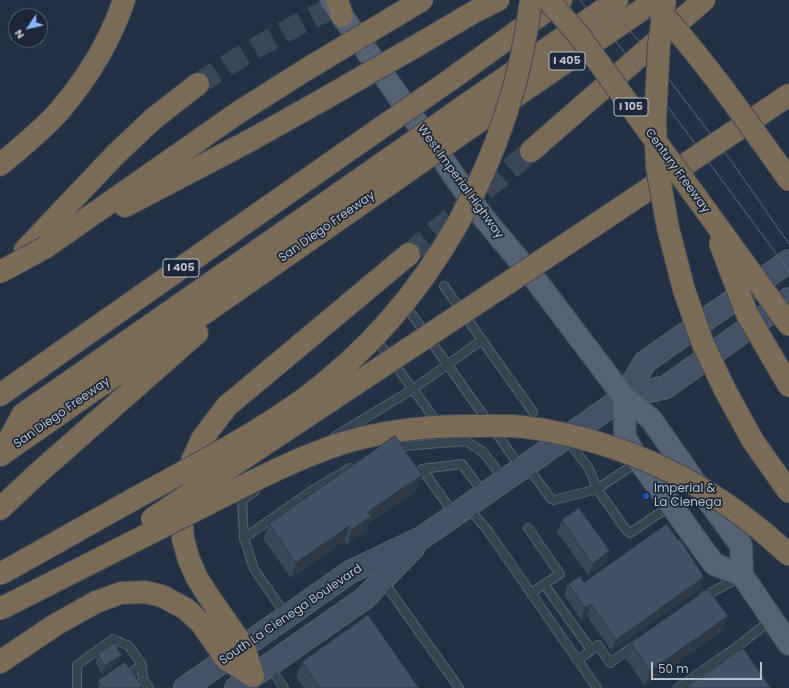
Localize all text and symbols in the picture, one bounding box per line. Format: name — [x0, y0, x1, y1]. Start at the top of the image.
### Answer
north arrow — [8, 8, 48, 48]
text: N — [10, 26, 28, 42]
road number: I 405 — [549, 52, 585, 70]
road number: I 105 — [614, 98, 648, 116]
street label: West Imperial Highway — [414, 122, 506, 242]
street label: Century Freeway — [641, 126, 713, 216]
street label: San Diego Freeway — [276, 188, 378, 266]
road number: I 405 — [163, 259, 199, 277]
street label: San Diego Freeway — [11, 374, 113, 452]
place label: Imperial & La Cienega — [654, 482, 721, 510]
marker: Imperial & La Cienega — [641, 491, 651, 501]
street label: South La Cienega Boulevard — [217, 562, 365, 668]
scale bar — [653, 654, 764, 680]
text: 50 m — [658, 660, 689, 677]

